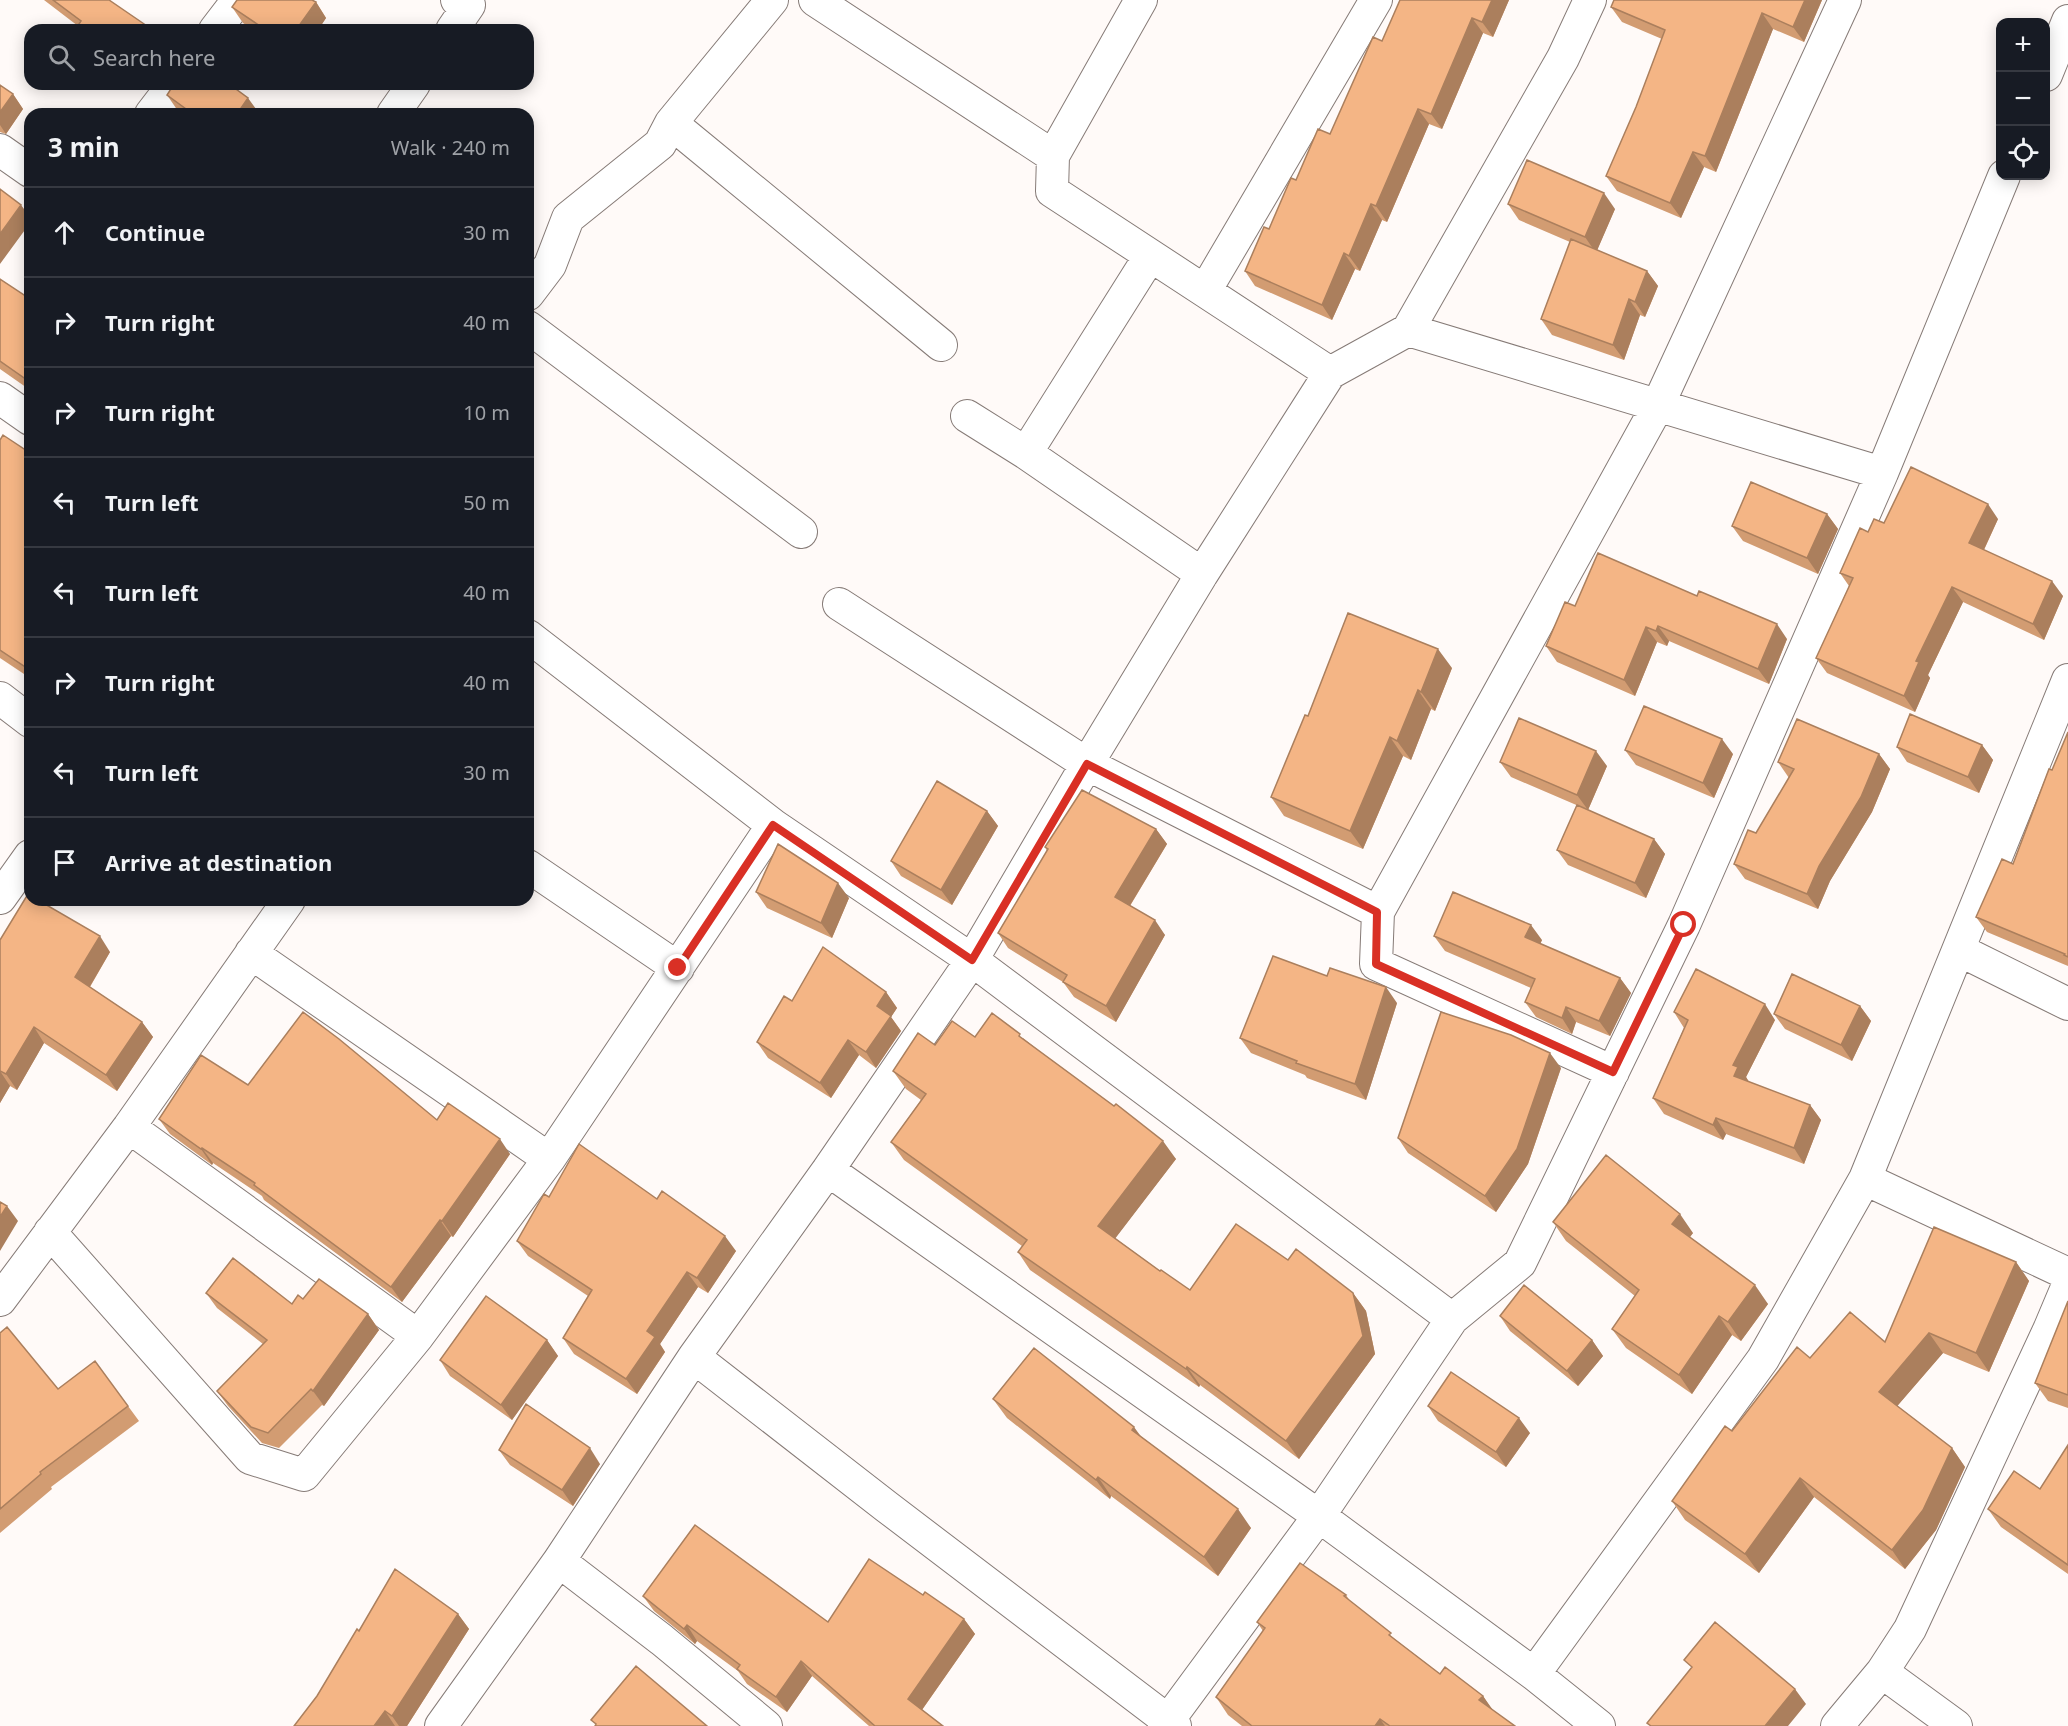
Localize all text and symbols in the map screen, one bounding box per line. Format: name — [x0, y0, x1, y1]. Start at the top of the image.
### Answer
map controls — [1996, 18, 2050, 180]
button: + — [1996, 18, 2050, 72]
search box — [24, 24, 534, 90]
icon: search — [45, 41, 78, 74]
text: Search here — [93, 42, 215, 72]
button: − — [1996, 72, 2050, 126]
button: locate — [1996, 126, 2050, 180]
text: 3 min — [48, 129, 120, 165]
text: Walk · 240 m — [391, 134, 510, 161]
icon: ahead — [48, 216, 81, 249]
text: Continue — [105, 217, 205, 247]
text: 30 m — [463, 219, 510, 246]
icon: right — [48, 306, 81, 339]
text: Turn right — [105, 307, 215, 337]
text: 40 m — [463, 309, 510, 336]
icon: right — [48, 396, 81, 429]
text: Turn right — [105, 397, 215, 427]
text: 10 m — [463, 399, 510, 426]
icon: left — [48, 486, 81, 519]
text: Turn left — [105, 487, 199, 517]
text: 50 m — [463, 489, 510, 516]
icon: left — [48, 576, 81, 609]
text: Turn left — [105, 577, 199, 607]
text: 40 m — [463, 579, 510, 606]
icon: right — [48, 666, 81, 699]
text: Turn right — [105, 667, 215, 697]
text: 40 m — [463, 669, 510, 696]
icon: left — [48, 756, 81, 789]
text: Turn left — [105, 757, 199, 787]
text: 30 m — [463, 759, 510, 786]
icon: arrive — [48, 846, 81, 879]
text: Arrive at destination — [105, 847, 332, 877]
route start — [1670, 911, 1696, 937]
route end — [664, 954, 690, 980]

